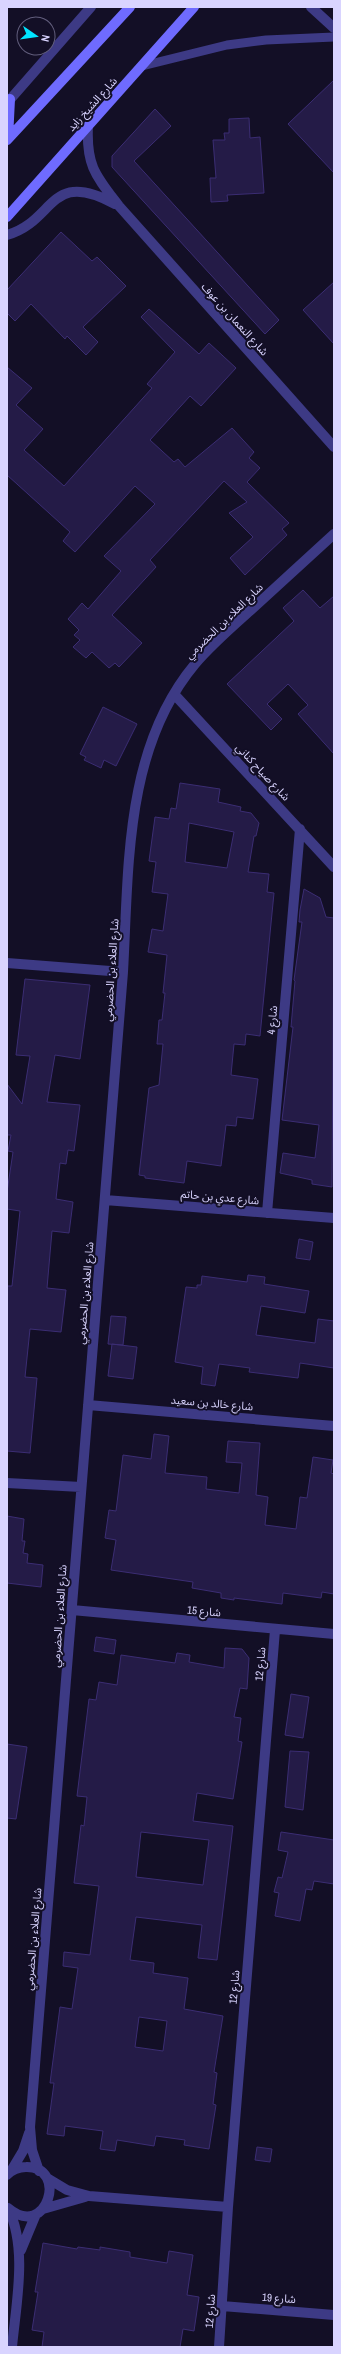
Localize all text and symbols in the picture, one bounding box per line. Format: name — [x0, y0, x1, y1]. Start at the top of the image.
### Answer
north arrow — [16, 16, 56, 56]
text: N — [38, 34, 53, 43]
street label: شارع الشيخ زايد — [64, 74, 121, 135]
street label: شارع النعمان بن عوف — [198, 280, 272, 359]
street label: شارع العلاء بن الحضرمي — [182, 580, 268, 664]
street label: شارع صياح كناني — [231, 740, 293, 806]
street label: شارع العلاء بن الحضرمي — [100, 918, 124, 1022]
street label: شارع 4 — [264, 1005, 281, 1035]
street label: شارع عدي بن حاتم — [180, 1187, 260, 1210]
street label: شارع العلاء بن الحضرمي — [74, 1241, 99, 1345]
street label: شارع خالد بن سعيد — [170, 1392, 254, 1415]
street label: شارع العلاء بن الحضرمي — [48, 1564, 72, 1668]
street label: شارع 15 — [186, 1603, 222, 1620]
street label: شارع 12 — [252, 1646, 269, 1682]
street label: شارع العلاء بن الحضرمي — [22, 1887, 47, 1991]
street label: شارع 12 — [226, 1969, 243, 2005]
street label: شارع 19 — [261, 2290, 297, 2307]
street label: شارع 12 — [202, 2293, 219, 2329]

